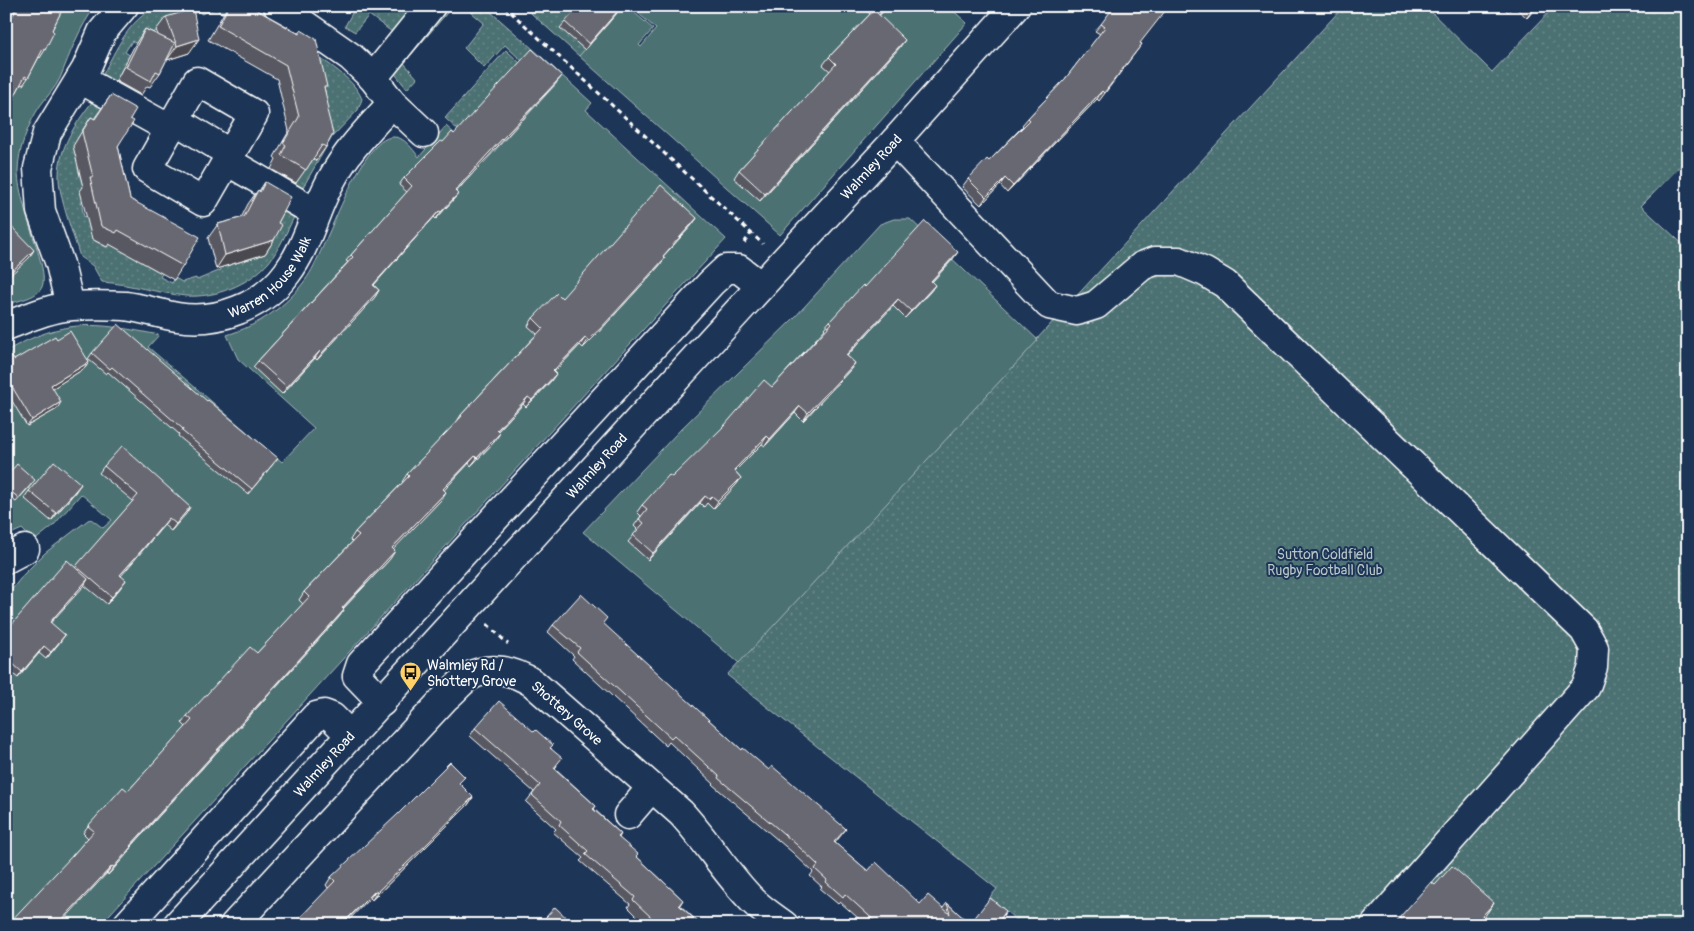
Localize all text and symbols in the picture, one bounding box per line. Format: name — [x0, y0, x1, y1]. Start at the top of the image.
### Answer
street label: Walmley Road — [837, 131, 906, 203]
street label: Warren House Walk — [226, 234, 315, 322]
street label: Walmley Road — [563, 430, 631, 502]
park label: Sutton Coldfield Rugby Football Club — [1267, 546, 1383, 579]
place label: Walmley Rd / Shottery Grove — [427, 657, 516, 690]
bus stop icon: Walmley Rd / Shottery Grove — [399, 661, 423, 692]
street label: Shottery Grove — [528, 677, 606, 749]
street label: Walmley Road — [290, 728, 359, 801]

